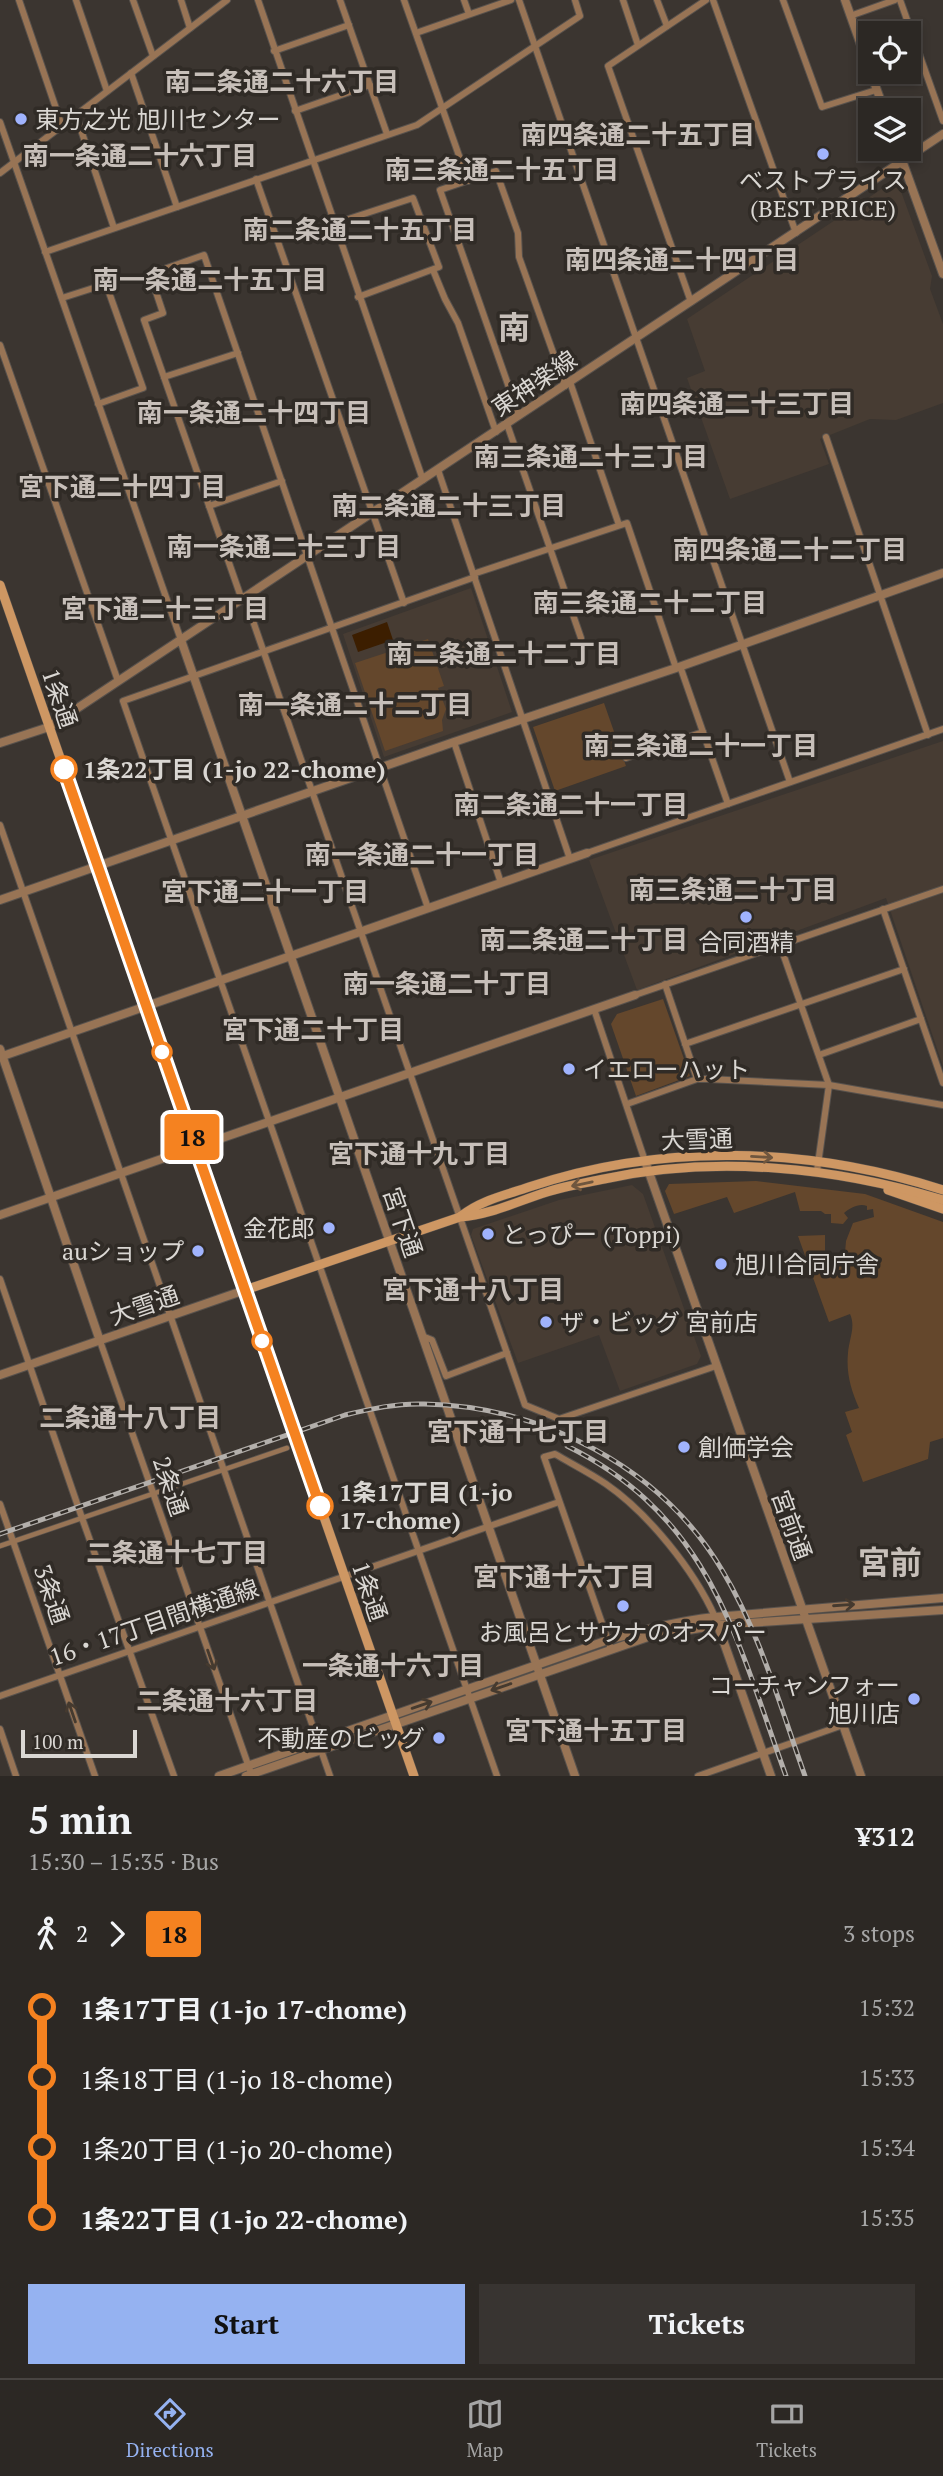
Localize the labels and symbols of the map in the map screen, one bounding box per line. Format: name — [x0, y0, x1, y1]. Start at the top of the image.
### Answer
district label: 南二条通二十六丁目 — [165, 64, 399, 98]
place label: 東方之光 旭川センター — [35, 103, 281, 135]
marker: 東方之光 旭川センター — [13, 111, 29, 127]
district label: 南四条通二十五丁目 — [521, 117, 755, 151]
district label: 南一条通二十六丁目 — [23, 138, 257, 172]
marker: ベストプライス (BEST PRICE) — [815, 146, 831, 162]
district label: 南三条通二十五丁目 — [385, 152, 619, 186]
place label: ベストプライス (BEST PRICE) — [739, 164, 907, 224]
district label: 南二条通二十五丁目 — [243, 212, 477, 246]
district label: 南四条通二十四丁目 — [565, 242, 799, 276]
district label: 南一条通二十五丁目 — [93, 262, 327, 296]
district label: 南 — [498, 306, 530, 348]
street label: 東神楽線 — [485, 343, 583, 423]
district label: 南四条通二十三丁目 — [620, 386, 854, 420]
district label: 南一条通二十四丁目 — [137, 395, 371, 429]
district label: 南三条通二十三丁目 — [474, 439, 708, 473]
district label: 宮下通二十四丁目 — [18, 469, 226, 503]
district label: 南二条通二十三丁目 — [332, 488, 566, 522]
district label: 南一条通二十三丁目 — [167, 529, 401, 563]
district label: 南四条通二十二丁目 — [673, 532, 907, 566]
district label: 南三条通二十二丁目 — [533, 585, 767, 619]
district label: 宮下通二十三丁目 — [61, 591, 269, 625]
district label: 南二条通二十二丁目 — [387, 636, 621, 670]
street label: 1条通 — [35, 664, 85, 732]
district label: 南一条通二十二丁目 — [238, 687, 472, 721]
district label: 南三条通二十一丁目 — [584, 728, 818, 762]
place label: 1条22丁目 (1-jo 22-chome) — [83, 753, 385, 785]
marker: 1条22丁目 (1-jo 22-chome) — [51, 756, 77, 782]
district label: 南二条通二十一丁目 — [454, 787, 688, 821]
district label: 南一条通二十一丁目 — [305, 837, 539, 871]
district label: 南三条通二十丁目 — [629, 872, 837, 906]
district label: 宮下通二十一丁目 — [161, 874, 369, 908]
marker: 合同酒精 — [738, 909, 754, 925]
district label: 南二条通二十丁目 — [480, 922, 688, 956]
place label: 合同酒精 — [698, 926, 794, 958]
district label: 南一条通二十丁目 — [343, 966, 551, 1000]
district label: 宮下通二十丁目 — [222, 1012, 404, 1046]
unlabelled marker — [152, 1042, 172, 1062]
place label: イエローハット — [583, 1053, 750, 1085]
marker: イエローハット — [561, 1061, 577, 1077]
line badge: 18 — [160, 1114, 224, 1160]
street label: 大雪通 — [660, 1122, 734, 1156]
district label: 宮下通十九丁目 — [328, 1136, 510, 1170]
one-way arrow — [750, 1150, 773, 1163]
one-way arrow — [571, 1177, 594, 1191]
street label: 宮下通 — [376, 1183, 430, 1261]
place label: 金花郎 — [243, 1212, 315, 1244]
place label: とっぴー (Toppi) — [502, 1218, 681, 1250]
marker: 金花郎 — [321, 1220, 337, 1236]
marker: とっぴー (Toppi) — [480, 1226, 496, 1242]
place label: auショップ — [62, 1235, 184, 1267]
marker: auショップ — [190, 1243, 206, 1259]
place label: 旭川合同庁舎 — [735, 1248, 879, 1280]
marker: 旭川合同庁舎 — [713, 1256, 729, 1272]
district label: 宮下通十八丁目 — [382, 1272, 564, 1306]
street label: 大雪通 — [105, 1278, 183, 1332]
place label: ザ・ビッグ 宮前店 — [560, 1306, 758, 1338]
marker: ザ・ビッグ 宮前店 — [538, 1314, 554, 1330]
unlabelled marker — [252, 1331, 272, 1351]
district label: 二条通十八丁目 — [39, 1400, 221, 1434]
district label: 宮下通十七丁目 — [427, 1414, 609, 1448]
place label: 創価学会 — [698, 1431, 794, 1463]
marker: 創価学会 — [676, 1439, 692, 1455]
street label: 2条通 — [146, 1452, 196, 1520]
place label: 1条17丁目 (1-jo 17-chome) — [339, 1476, 513, 1536]
street label: 宮前通 — [765, 1486, 819, 1564]
marker: 1条17丁目 (1-jo 17-chome) — [307, 1493, 333, 1519]
district label: 二条通十七丁目 — [86, 1535, 268, 1569]
district label: 宮前 — [858, 1541, 922, 1583]
street label: 1条通 — [345, 1557, 395, 1625]
district label: 宮下通十六丁目 — [473, 1559, 655, 1593]
street label: 3条通 — [27, 1560, 77, 1628]
street label: 16・17丁目間横通線 — [45, 1571, 263, 1673]
marker: お風呂とサウナのオスパー — [615, 1598, 631, 1614]
one-way arrow — [833, 1598, 855, 1611]
place label: お風呂とサウナのオスパー — [479, 1616, 767, 1648]
one-way arrow — [206, 1648, 218, 1670]
district label: 一条通十六丁目 — [302, 1648, 484, 1682]
place label: コーチャンフォー 旭川店 — [709, 1669, 900, 1729]
one-way arrow — [490, 1682, 512, 1694]
district label: 二条通十六丁目 — [136, 1683, 318, 1717]
marker: コーチャンフォー 旭川店 — [906, 1691, 922, 1707]
one-way arrow — [411, 1698, 433, 1710]
one-way arrow — [65, 1701, 77, 1723]
district label: 宮下通十五丁目 — [505, 1713, 687, 1747]
place label: 不動産のビッグ — [257, 1722, 425, 1754]
scale bar — [21, 1727, 136, 1759]
marker: 不動産のビッグ — [431, 1730, 447, 1746]

